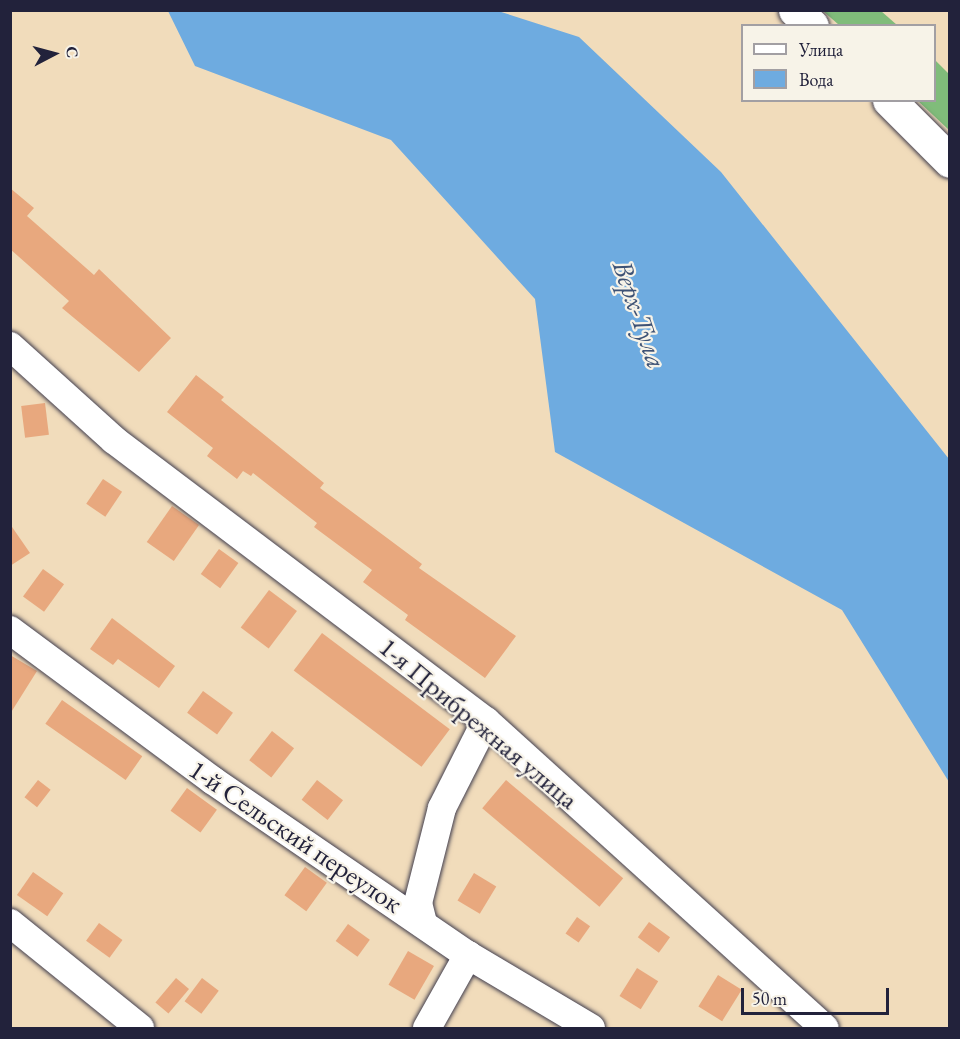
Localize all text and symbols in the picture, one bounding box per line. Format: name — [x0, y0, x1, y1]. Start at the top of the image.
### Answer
north arrow — [24, 24, 84, 84]
legend — [741, 24, 936, 102]
text: Улица — [799, 38, 843, 61]
text: С — [61, 45, 83, 59]
text: Вода — [799, 68, 833, 91]
water label: Верх-Тула — [606, 256, 674, 372]
street label: 1-я Прибрежная улица — [373, 630, 585, 816]
street label: 1-й Сельский переулок — [183, 753, 409, 919]
scale bar — [744, 976, 892, 1014]
text: 50 m — [752, 987, 787, 1010]

